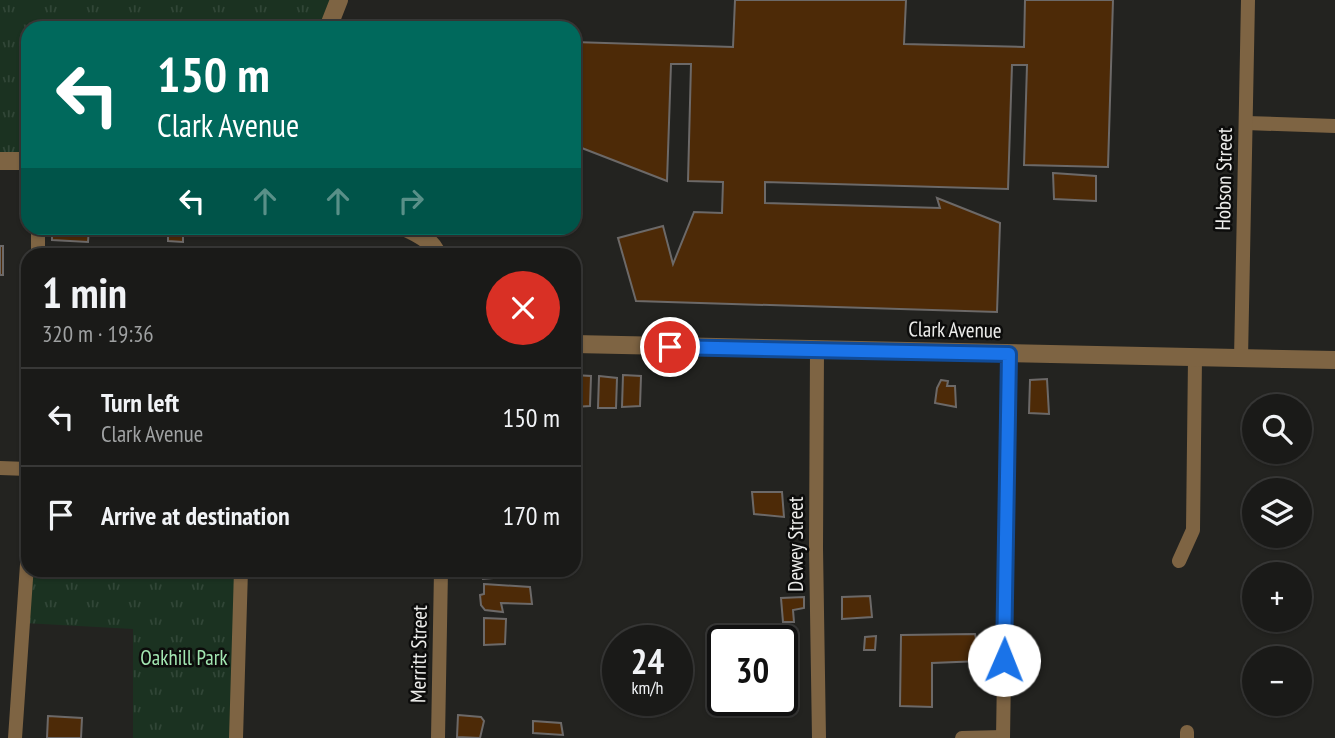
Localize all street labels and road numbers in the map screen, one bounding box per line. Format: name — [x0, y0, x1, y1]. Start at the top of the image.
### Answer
street label: Hobson Street — [1209, 127, 1238, 231]
street label: Clark Avenue — [908, 315, 1002, 344]
street label: Dewey Street — [782, 496, 809, 592]
street label: Merritt Street — [404, 605, 433, 703]

